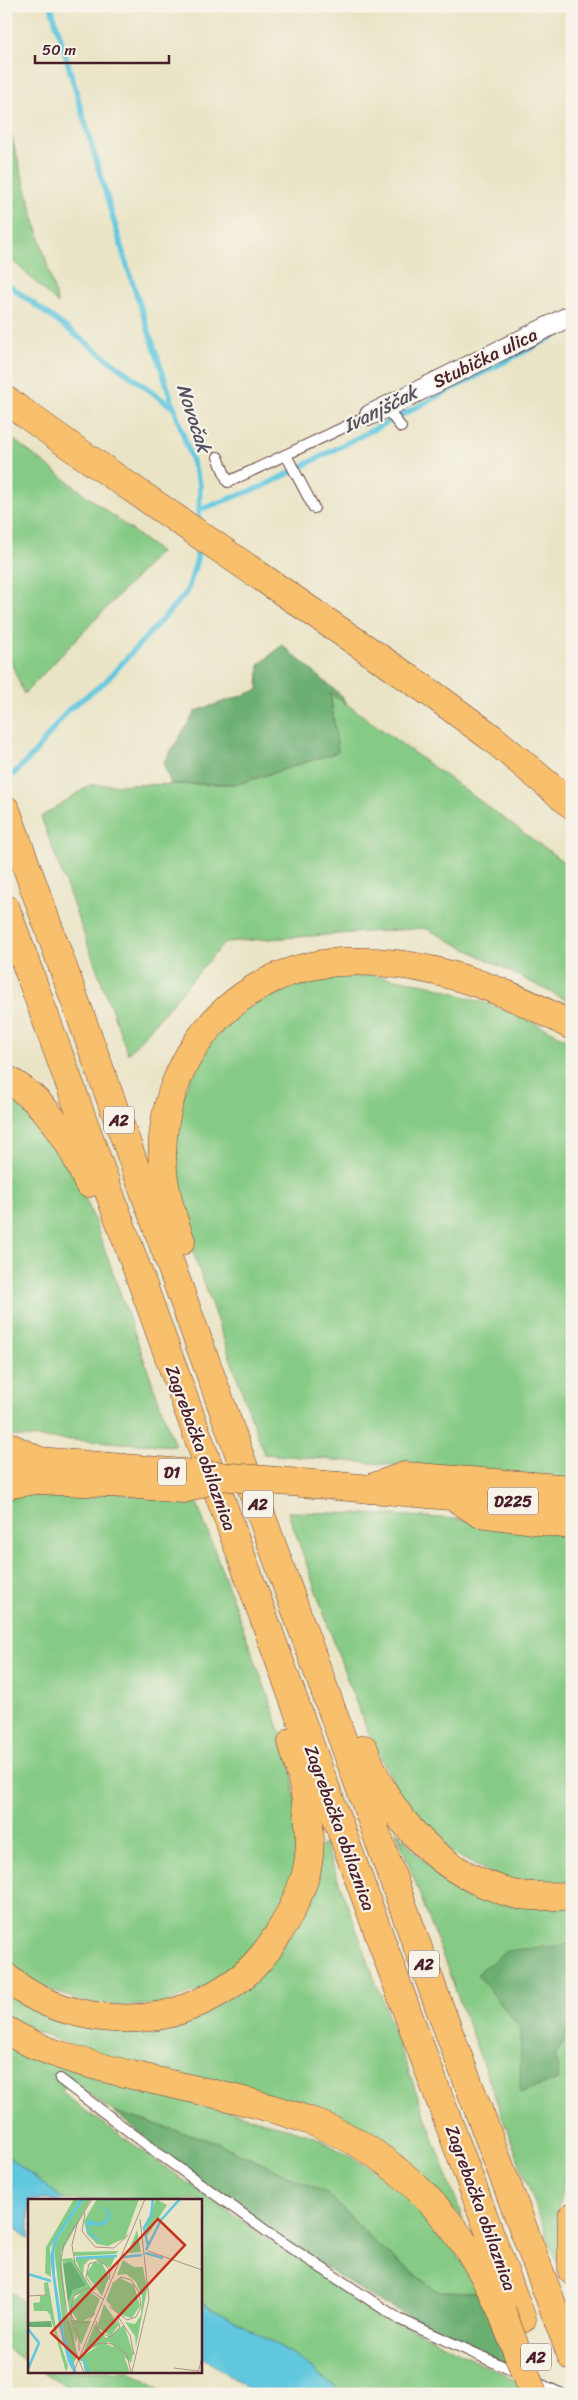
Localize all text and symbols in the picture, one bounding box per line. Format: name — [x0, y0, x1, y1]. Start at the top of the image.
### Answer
scale bar — [35, 32, 169, 64]
text: 50 m — [42, 37, 77, 63]
street label: Stubička ulica — [427, 319, 543, 397]
water label: Ivanjščak — [336, 375, 426, 442]
water label: Novočak — [167, 379, 221, 459]
road number: A2 — [104, 1106, 134, 1134]
street label: Zagrebačka obilaznica — [156, 1360, 246, 1536]
road number: D1 — [158, 1458, 186, 1485]
road number: D225 — [488, 1488, 538, 1514]
road number: A2 — [243, 1490, 273, 1518]
street label: Zagrebačka obilaznica — [295, 1740, 385, 1916]
road number: A2 — [409, 1950, 439, 1978]
street label: Zagrebačka obilaznica — [436, 2120, 526, 2296]
inset map — [28, 2199, 201, 2372]
road number: A2 — [521, 2344, 551, 2370]

